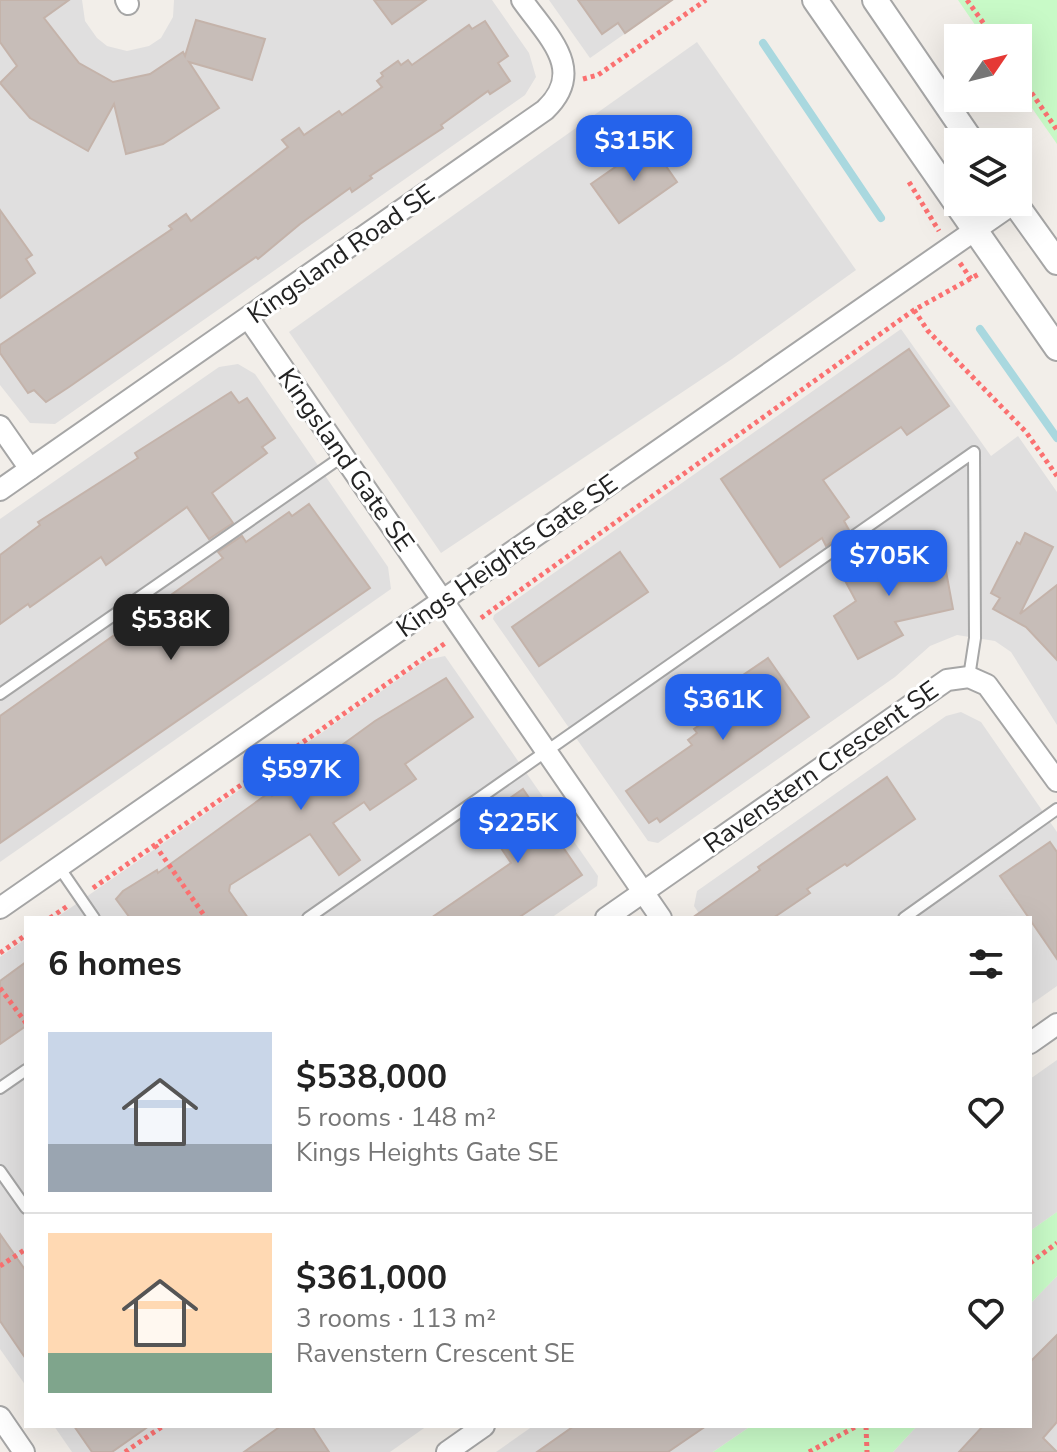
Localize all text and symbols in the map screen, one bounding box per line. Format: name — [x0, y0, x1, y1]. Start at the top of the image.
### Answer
north arrow — [944, 24, 1032, 112]
map controls — [944, 24, 1032, 216]
pin: $315K — [578, 115, 690, 183]
text: $315K — [594, 123, 674, 158]
button: layers — [944, 128, 1032, 216]
street label: Kingsland Road SE — [240, 176, 442, 332]
street label: Kingsland Gate SE — [270, 361, 422, 559]
street label: Kings Heights Gate SE — [389, 466, 625, 646]
pin: $705K — [833, 530, 945, 598]
text: $705K — [849, 538, 929, 573]
pin: $538K — [115, 594, 227, 662]
text: $538K — [131, 602, 211, 637]
street label: Ravenstern Crescent SE — [697, 673, 945, 861]
pin: $361K — [667, 674, 779, 742]
text: $361K — [683, 682, 763, 717]
pin: $597K — [245, 744, 357, 812]
text: $597K — [261, 752, 341, 787]
pin: $225K — [462, 797, 574, 865]
text: $225K — [478, 805, 558, 840]
text: 6 homes — [48, 941, 182, 987]
icon: filters — [964, 942, 1008, 986]
text: $538,000 — [296, 1054, 447, 1100]
icon: home — [112, 1064, 208, 1160]
icon: heart — [964, 1090, 1008, 1134]
text: 5 rooms · 148 m² — [296, 1100, 496, 1135]
text: Kings Heights Gate SE — [296, 1135, 559, 1170]
text: $361,000 — [296, 1255, 447, 1301]
icon: home — [112, 1265, 208, 1361]
icon: heart — [964, 1291, 1008, 1335]
text: 3 rooms · 113 m² — [296, 1301, 496, 1336]
text: Ravenstern Crescent SE — [296, 1336, 575, 1371]

